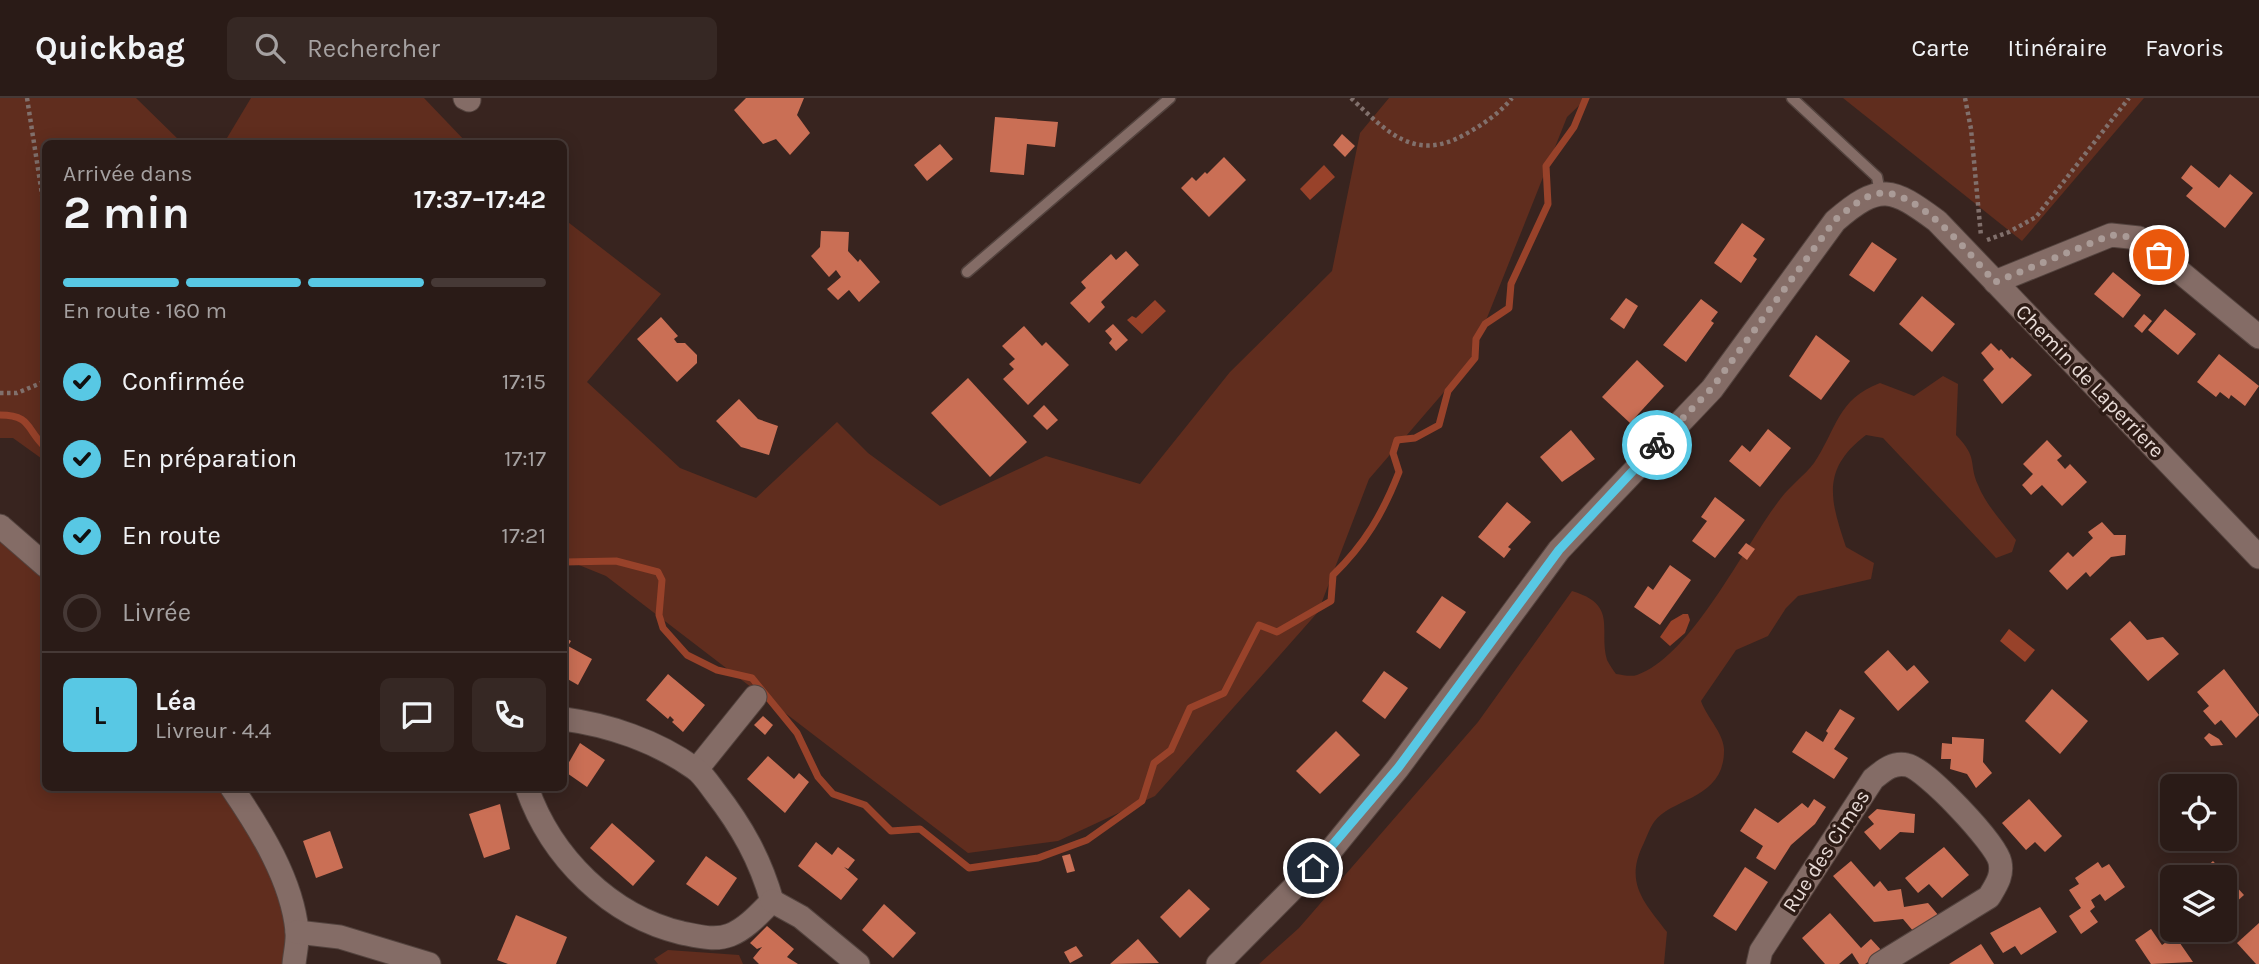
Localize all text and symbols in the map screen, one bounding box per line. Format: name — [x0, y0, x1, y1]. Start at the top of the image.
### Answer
search box — [227, 17, 717, 80]
text: Quickbag — [35, 29, 185, 67]
icon: search — [251, 29, 289, 67]
text: Rechercher — [307, 33, 440, 64]
text: Carte — [1911, 34, 1969, 62]
text: Itinéraire — [2007, 34, 2107, 62]
text: Favoris — [2145, 34, 2224, 62]
text: Arrivée dans — [63, 160, 193, 187]
text: 17:37–17:42 — [414, 184, 546, 215]
text: 2 min — [63, 186, 190, 240]
pin — [2129, 225, 2189, 285]
icon: bag — [2140, 236, 2178, 274]
text: En route · 160 m — [63, 297, 227, 324]
street label: Chemin de Laperriere — [2011, 300, 2169, 462]
icon: check — [63, 363, 101, 401]
text: Confirmée — [122, 366, 245, 397]
text: 17:15 — [502, 368, 546, 395]
courier — [1622, 410, 1692, 480]
icon: bike — [1638, 426, 1676, 464]
icon: check — [63, 440, 101, 478]
text: En préparation — [122, 443, 297, 474]
text: 17:17 — [504, 445, 546, 472]
icon: check — [63, 517, 101, 555]
text: En route — [122, 520, 221, 551]
text: 17:21 — [501, 522, 546, 549]
text: Livrée — [122, 597, 191, 628]
button: chat — [380, 678, 454, 752]
button: phone — [472, 678, 546, 752]
text: Léa — [155, 686, 197, 717]
text: L — [94, 700, 106, 731]
text: Livreur · 4.4 — [155, 717, 271, 744]
map controls — [2160, 774, 2237, 942]
button: locate — [2160, 774, 2237, 851]
street label: Rue des Cimes — [1777, 785, 1875, 917]
pin — [1283, 838, 1343, 898]
icon: home — [1294, 849, 1332, 887]
button: layers — [2160, 865, 2237, 942]

